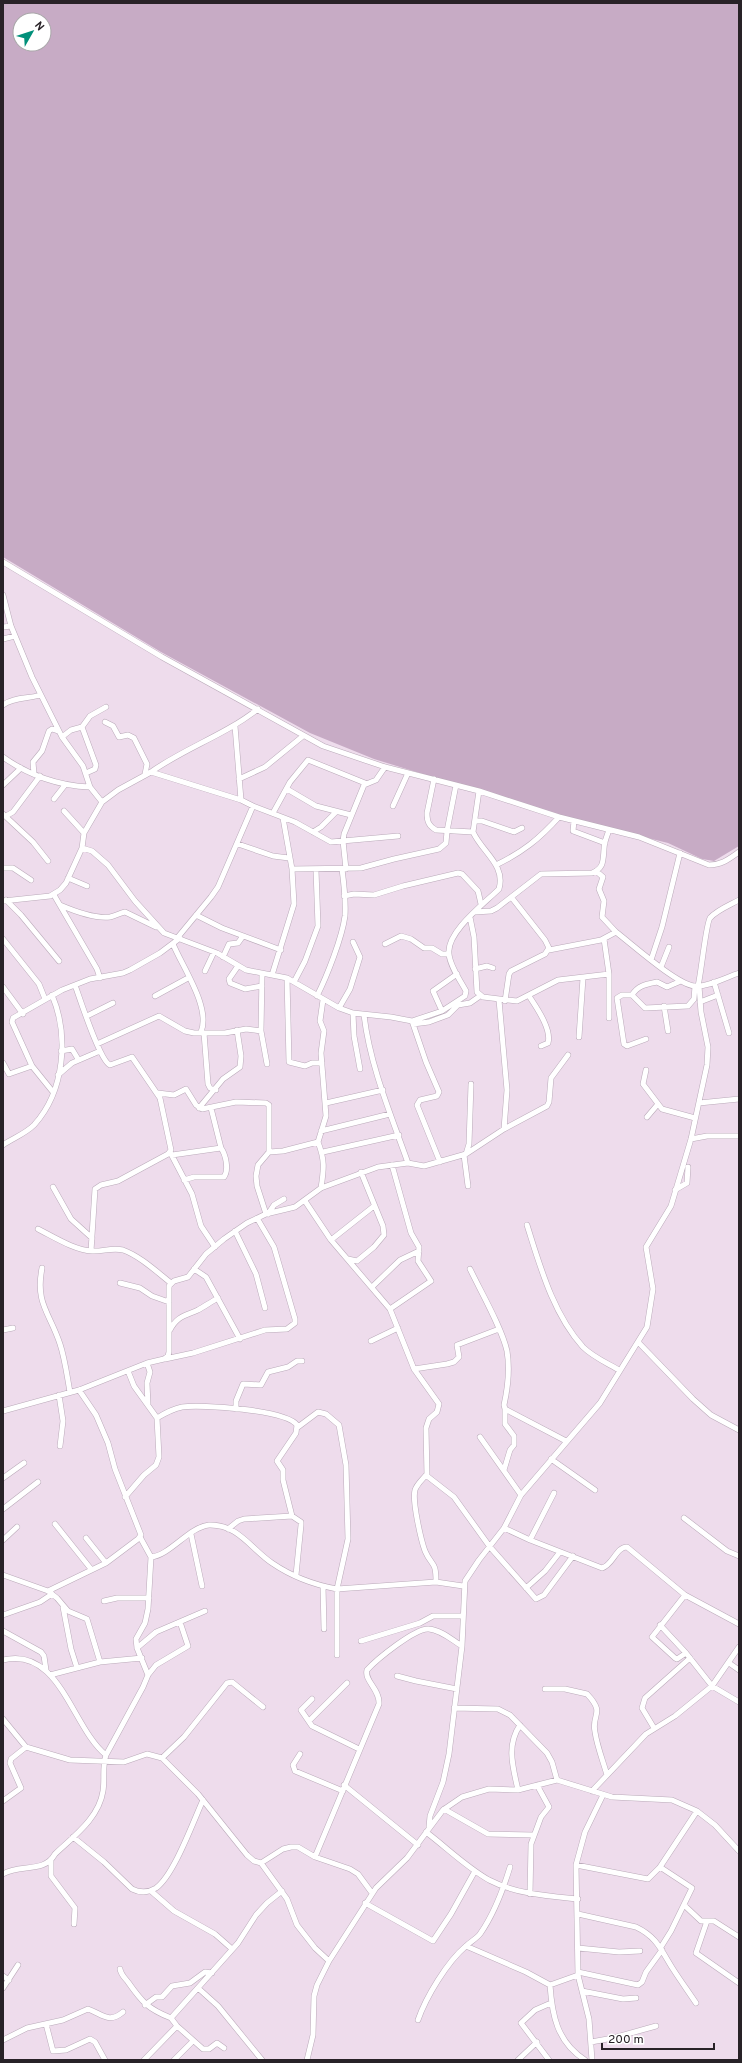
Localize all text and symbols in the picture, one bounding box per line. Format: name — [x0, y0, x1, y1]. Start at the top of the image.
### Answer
north arrow — [12, 12, 52, 52]
text: N — [31, 19, 47, 34]
scale bar — [602, 2025, 714, 2051]
text: 200 m — [608, 2032, 644, 2048]

